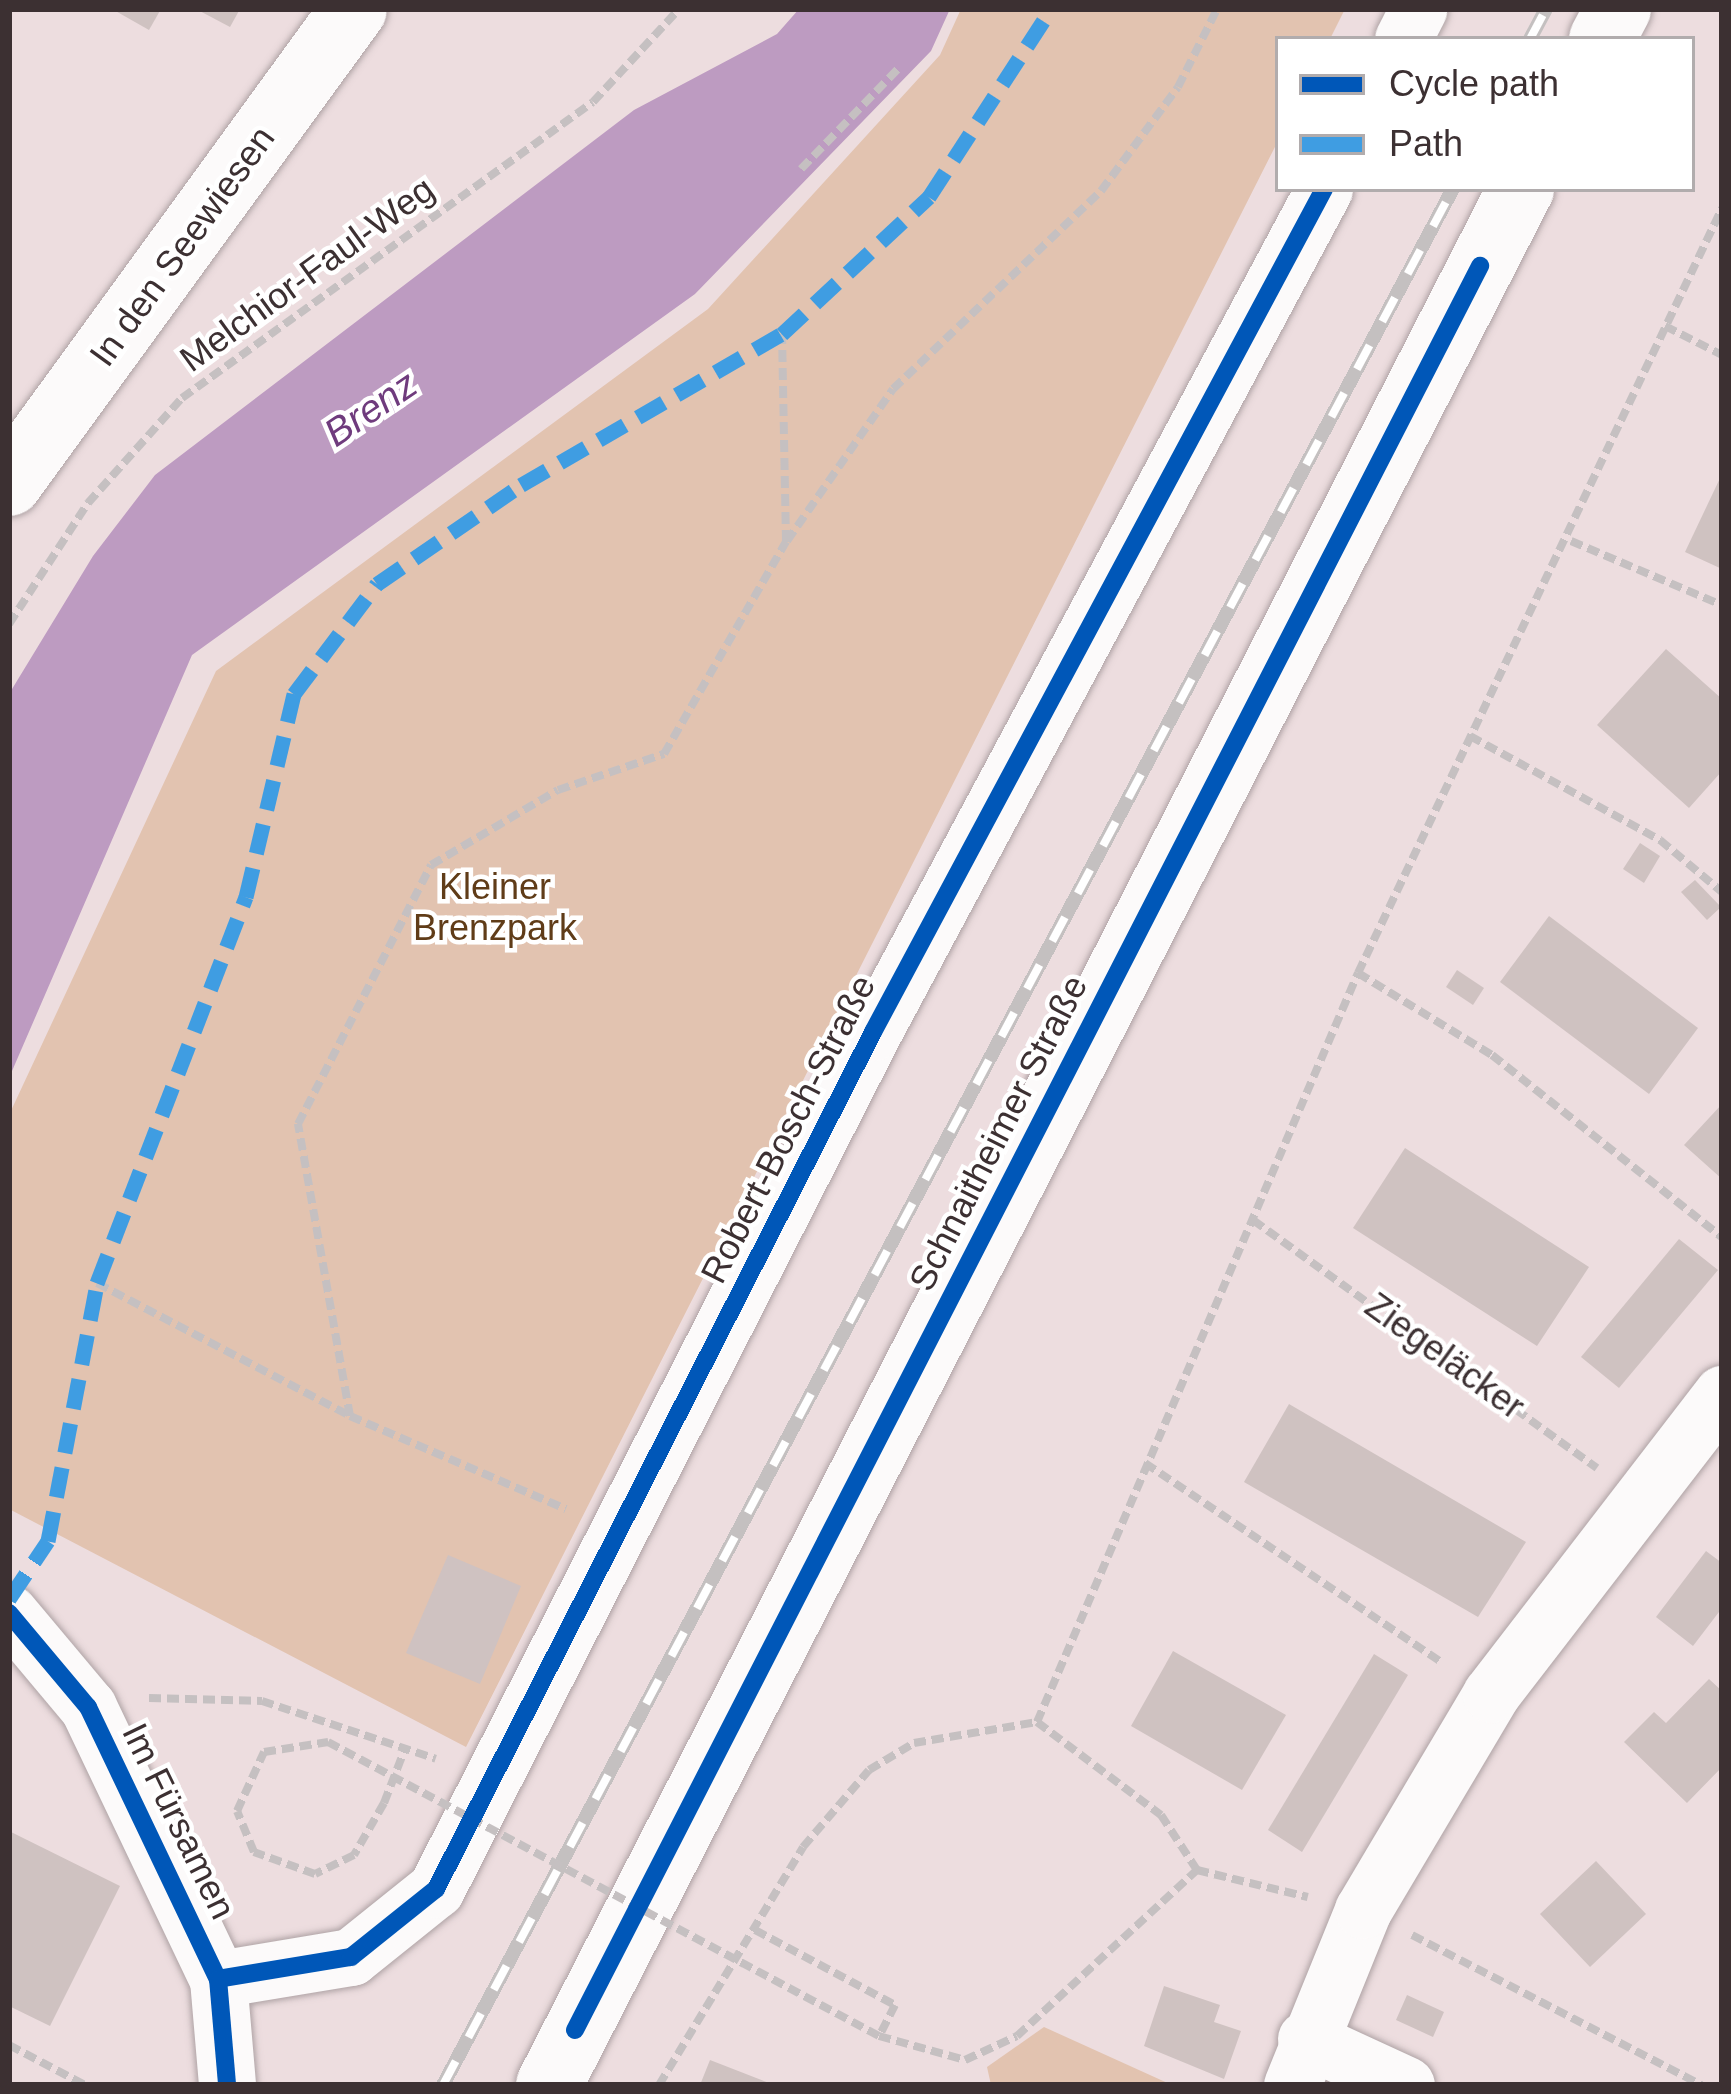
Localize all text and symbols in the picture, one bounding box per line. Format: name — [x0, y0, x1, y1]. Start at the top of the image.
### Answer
legend — [1275, 36, 1695, 192]
text: Cycle path — [1389, 63, 1559, 104]
street label: In den Seewiesen — [80, 118, 284, 374]
text: Path — [1389, 123, 1463, 164]
street label: Melchior-Faul-Weg — [172, 167, 442, 381]
water label: Brenz — [316, 361, 426, 457]
park label: Kleiner Brenzpark — [413, 864, 577, 949]
street label: Robert-Bosch-Straße — [692, 968, 884, 1290]
street label: Schnaitheimer Straße — [900, 968, 1096, 1298]
street label: Ziegeläcker — [1357, 1284, 1533, 1428]
street label: Im Fürsamen — [113, 1716, 245, 1926]

